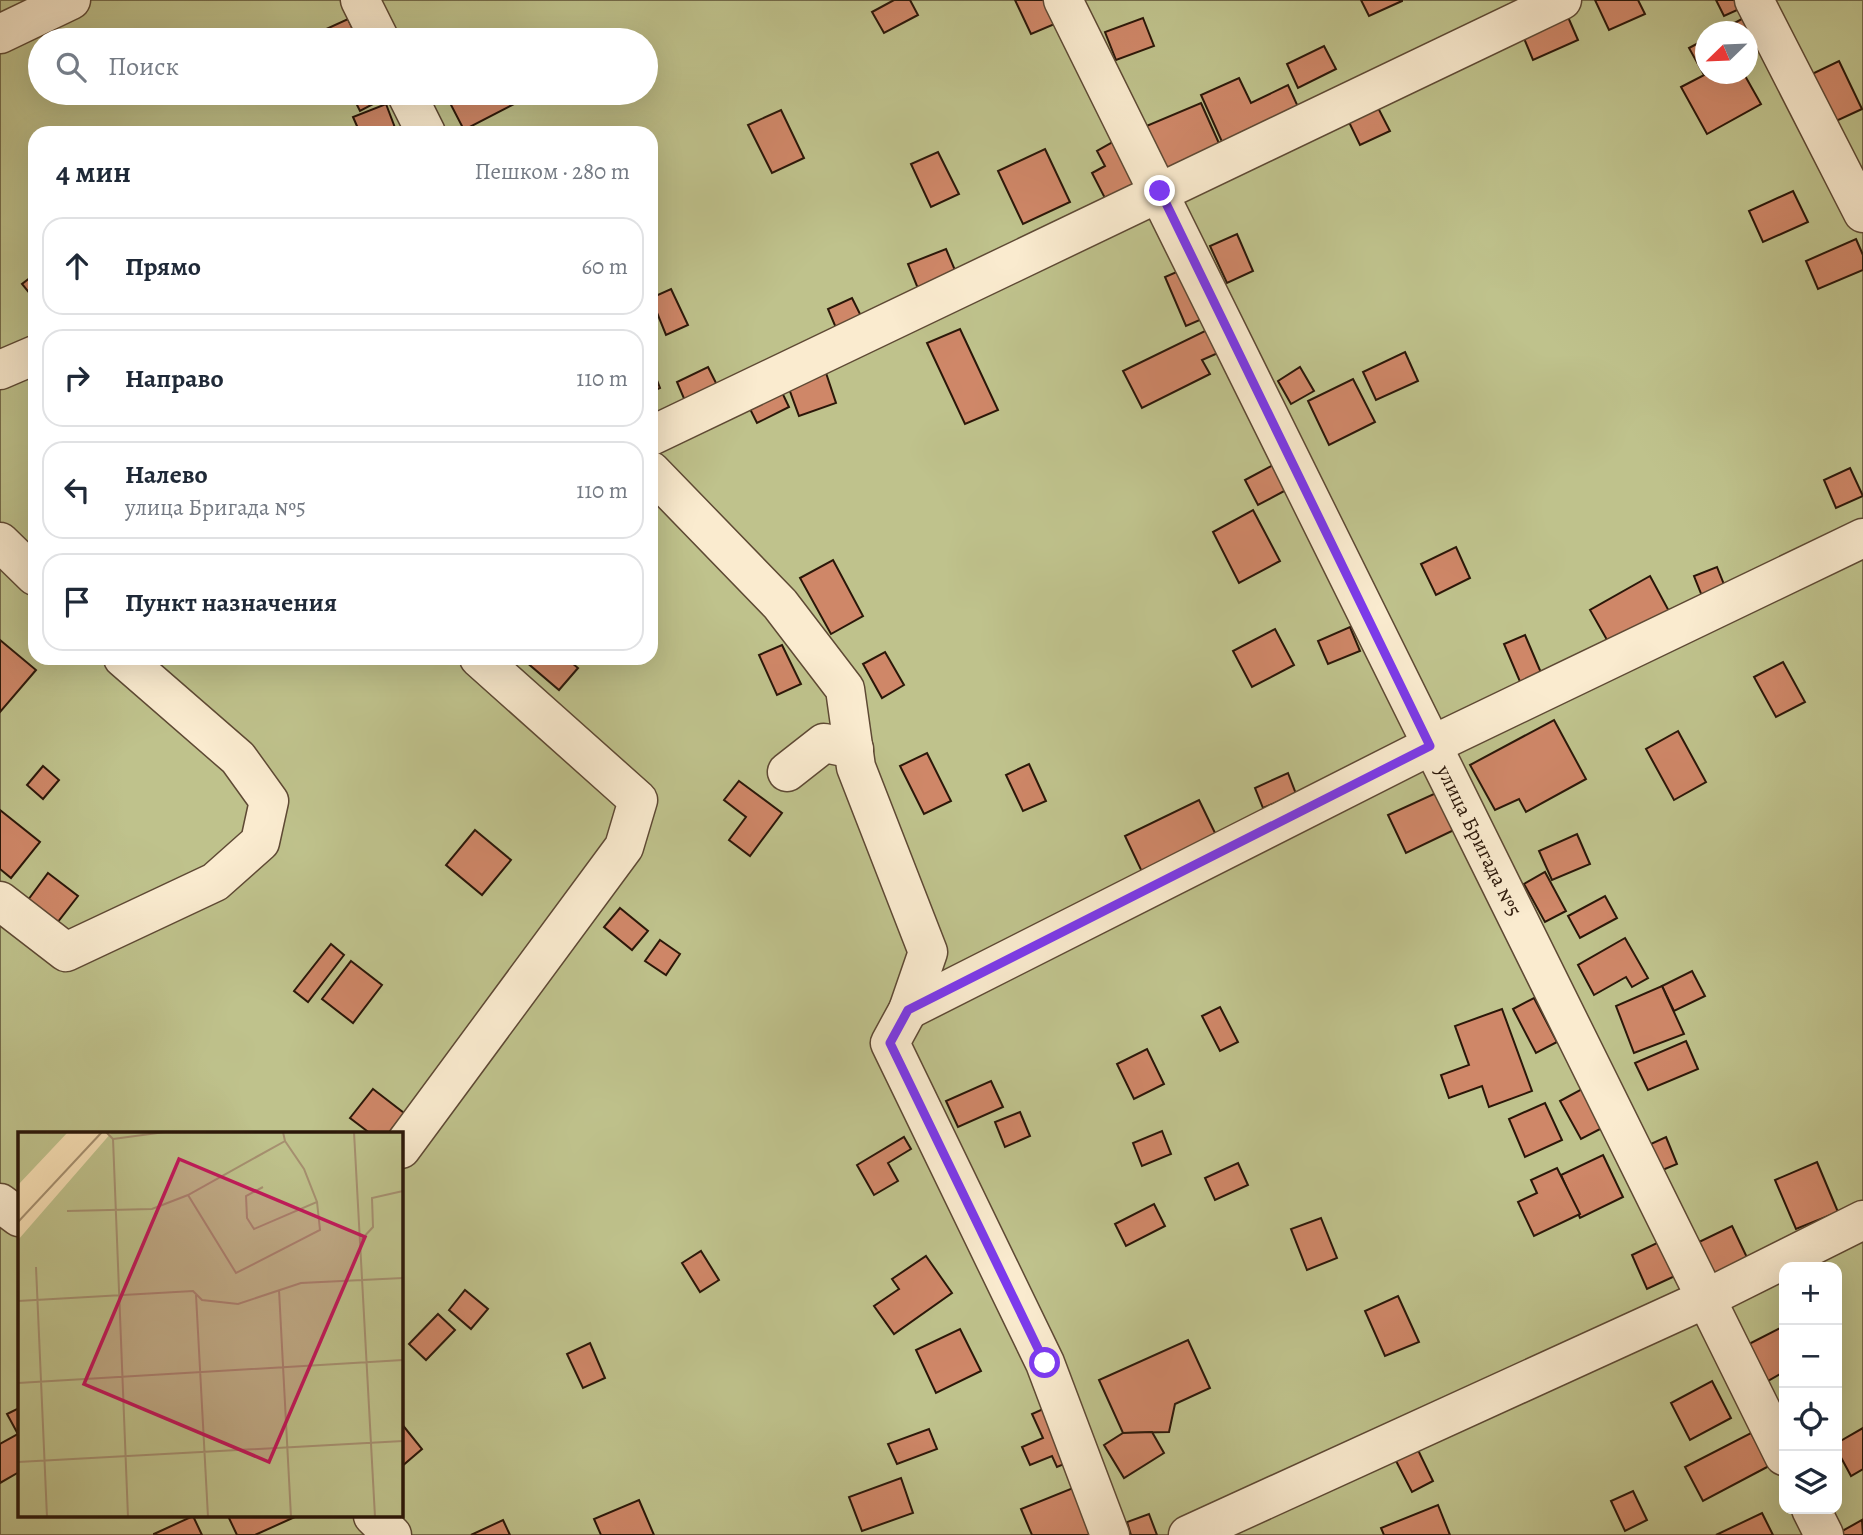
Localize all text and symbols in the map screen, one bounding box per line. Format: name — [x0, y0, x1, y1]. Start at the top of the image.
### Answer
north arrow — [1695, 21, 1758, 84]
search box — [28, 28, 658, 105]
icon: search — [52, 48, 90, 86]
text: Поиск — [108, 49, 179, 84]
text: 4 мин — [56, 152, 131, 192]
text: Пешком · 280 m — [475, 156, 630, 187]
route end — [1144, 175, 1175, 206]
icon: ahead — [58, 247, 96, 285]
text: Прямо — [125, 249, 201, 284]
text: 60 m — [581, 251, 628, 282]
icon: right — [58, 359, 96, 397]
text: Направо — [125, 361, 224, 396]
text: 110 m — [576, 363, 628, 394]
text: Налево — [125, 457, 208, 492]
icon: left — [58, 471, 96, 509]
text: 110 m — [576, 475, 628, 506]
text: улица Бригада №5 — [125, 492, 306, 523]
icon: arrive — [58, 583, 96, 621]
text: Пункт назначения — [125, 585, 337, 620]
street label: улица Бригада №5 — [1430, 759, 1528, 921]
inset map — [18, 1132, 402, 1518]
map controls — [1779, 1262, 1842, 1514]
button: + — [1779, 1262, 1842, 1325]
button: − — [1779, 1325, 1842, 1388]
route start — [1029, 1347, 1060, 1378]
button: locate — [1779, 1388, 1842, 1451]
button: layers — [1779, 1451, 1842, 1514]

